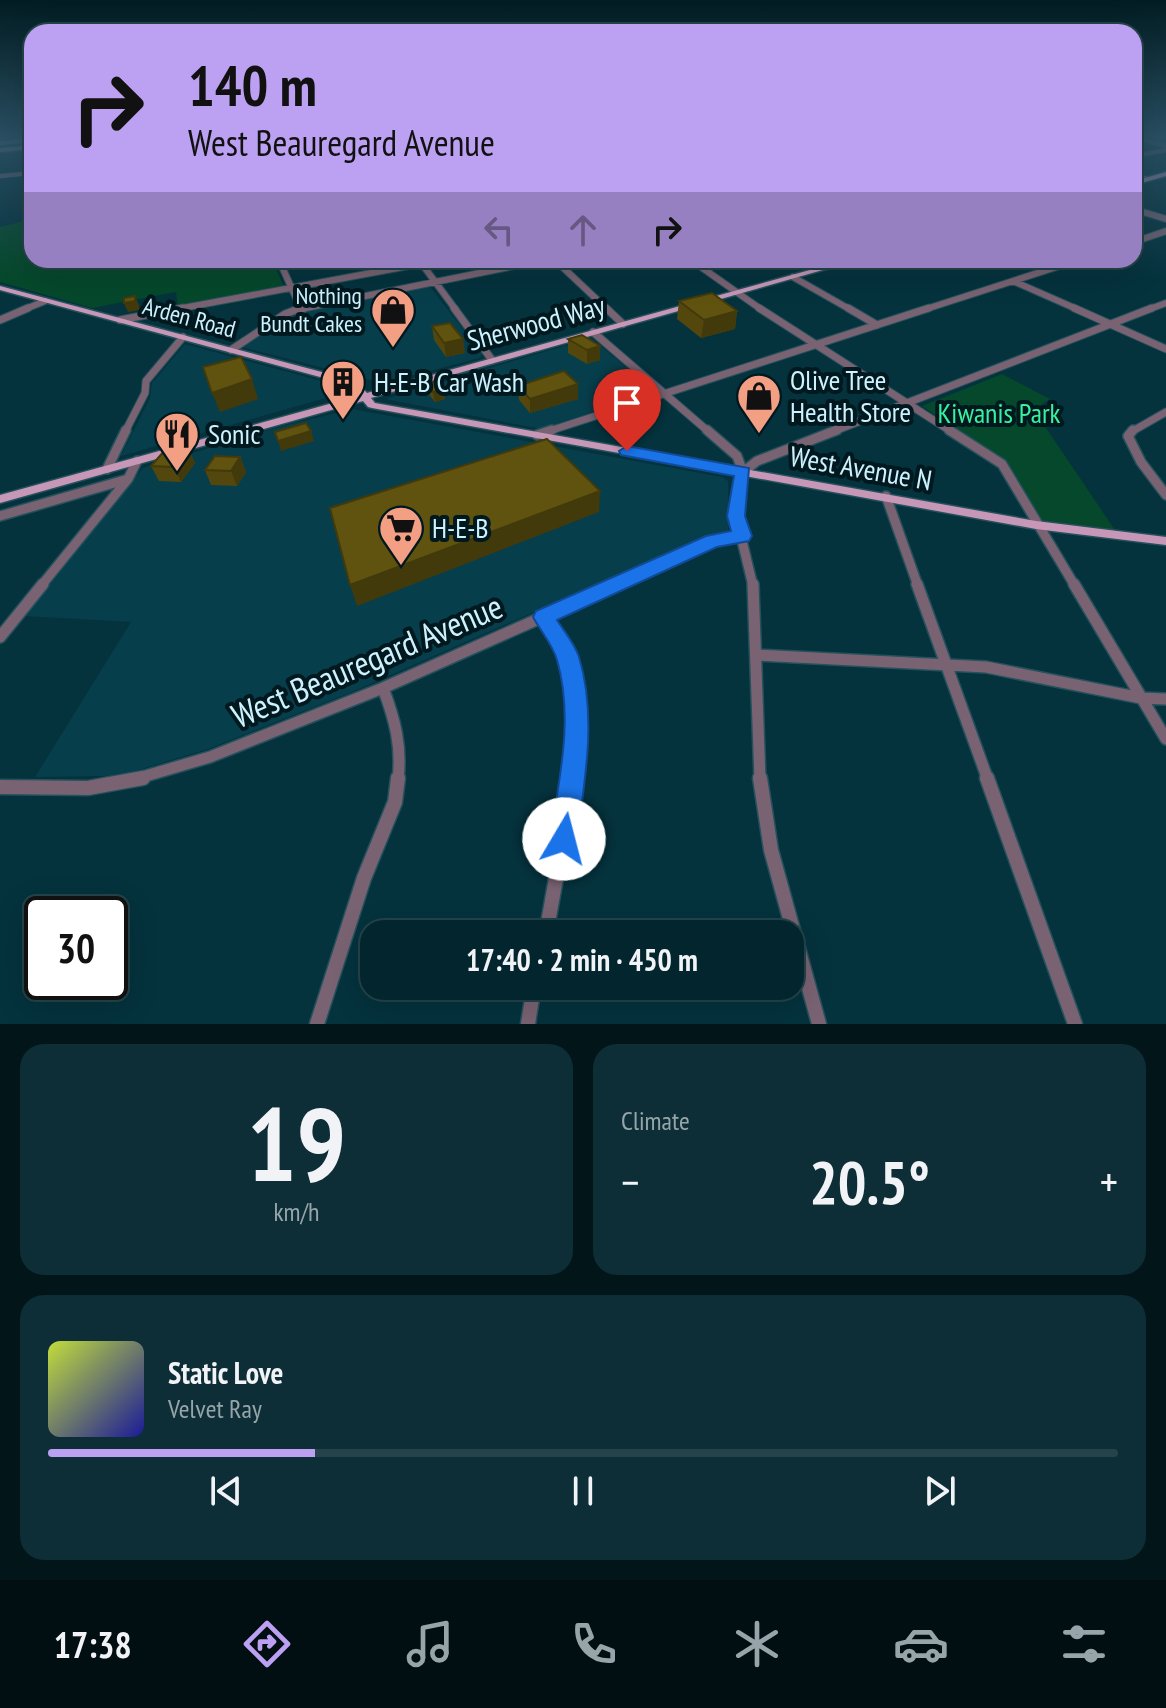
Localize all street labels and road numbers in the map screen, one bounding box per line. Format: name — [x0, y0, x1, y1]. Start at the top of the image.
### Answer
street label: Sherwood Way — [463, 286, 609, 359]
street label: Arden Road — [139, 290, 239, 345]
street label: West Avenue N — [787, 437, 935, 498]
street label: West Beauregard Avenue — [225, 583, 509, 737]

